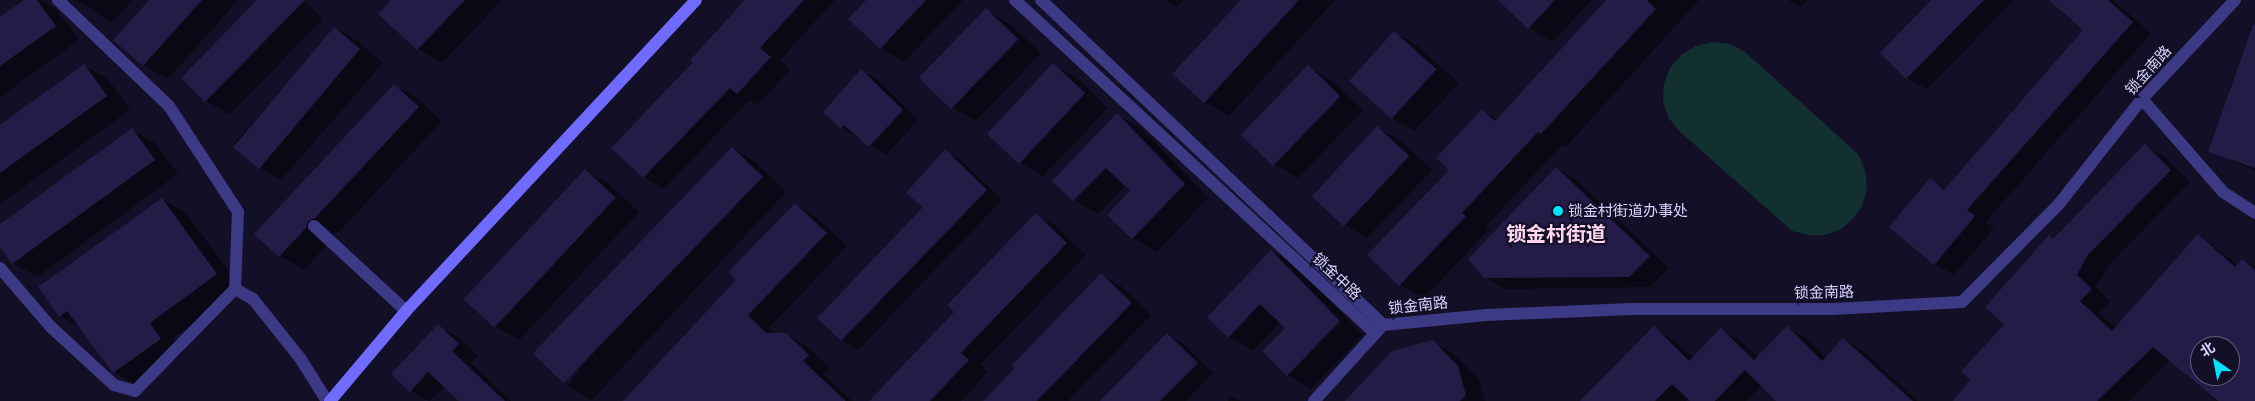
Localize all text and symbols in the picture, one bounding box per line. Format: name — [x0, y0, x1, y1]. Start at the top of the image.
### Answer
street label: 锁金南路 — [2121, 42, 2175, 98]
place label: 锁金村街道办事处 — [1568, 202, 1688, 220]
marker: 锁金村街道办事处 — [1552, 205, 1564, 217]
district label: 锁金村街道 — [1506, 222, 1606, 246]
street label: 锁金中路 — [1309, 249, 1365, 303]
street label: 锁金南路 — [1794, 282, 1854, 302]
street label: 锁金南路 — [1387, 293, 1449, 317]
north arrow — [2190, 336, 2240, 386]
text: 北 — [2197, 338, 2218, 361]

